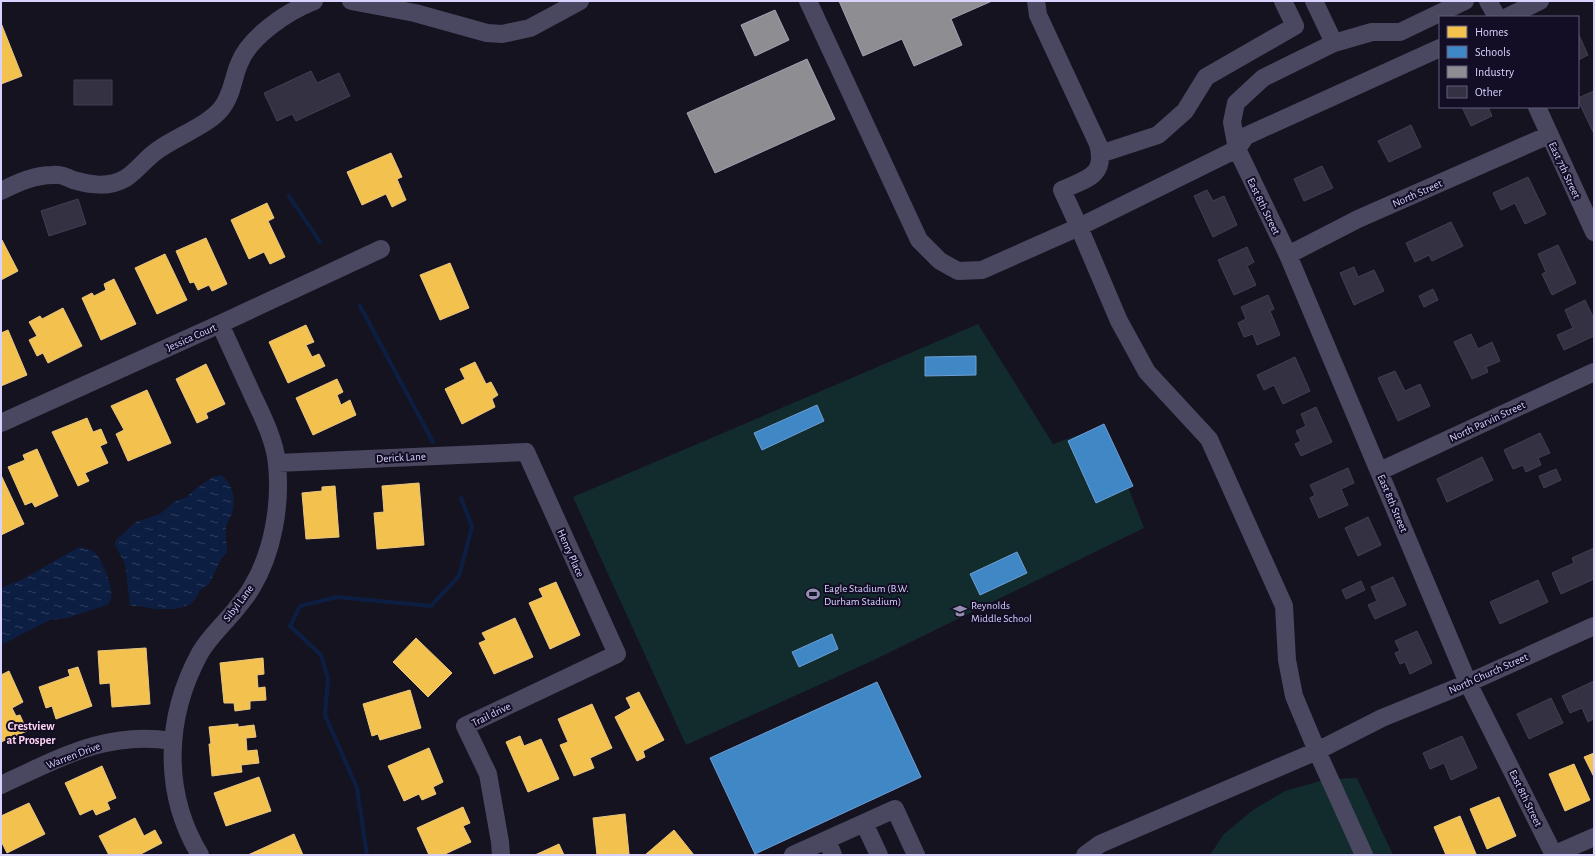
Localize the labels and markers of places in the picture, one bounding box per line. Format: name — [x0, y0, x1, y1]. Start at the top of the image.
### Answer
place label: Eagle Stadium (B.W. Durham Stadium) — [824, 583, 909, 607]
sports icon: Eagle Stadium (B.W. Durham Stadium) — [805, 586, 821, 602]
place label: Reynolds Middle School — [971, 600, 1032, 624]
school or university icon: Reynolds Middle School — [952, 603, 968, 619]

